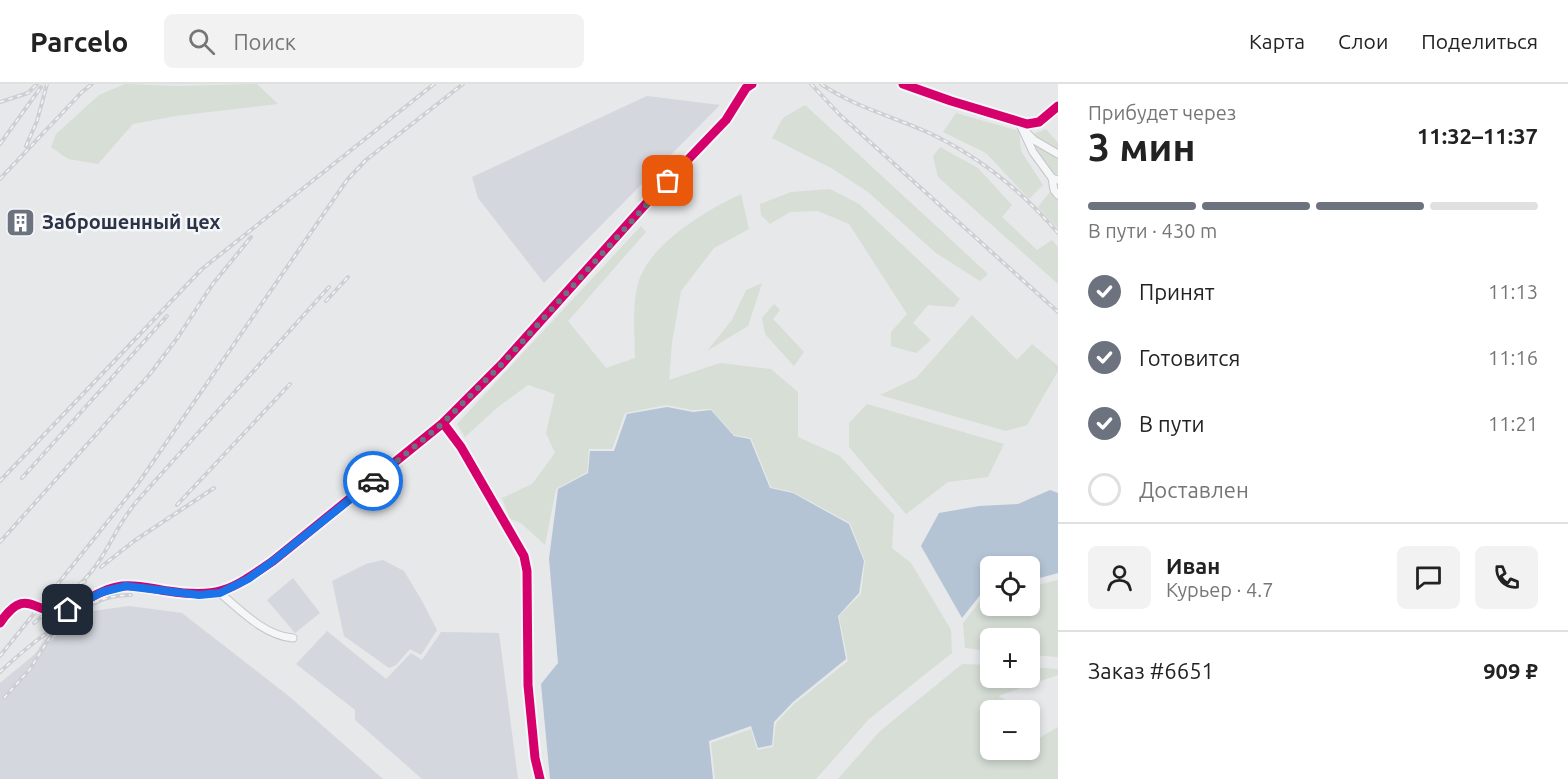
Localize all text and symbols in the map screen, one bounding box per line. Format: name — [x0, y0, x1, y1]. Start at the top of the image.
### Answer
search box — [164, 14, 584, 68]
icon: search — [185, 25, 218, 58]
text: Parcelo — [30, 26, 128, 57]
text: Поиск — [233, 29, 296, 54]
text: Карта — [1249, 29, 1305, 53]
text: Слои — [1338, 29, 1388, 53]
text: Поделиться — [1421, 29, 1538, 53]
text: Прибудет через — [1088, 101, 1236, 124]
text: 11:32–11:37 — [1417, 123, 1538, 148]
text: 3 мин — [1088, 125, 1196, 168]
pin — [642, 155, 693, 206]
icon: bag — [651, 164, 684, 197]
building icon: Заброшенный цех — [5, 206, 37, 238]
place label: Заброшенный цех — [42, 210, 221, 233]
text: В пути · 430 m — [1088, 219, 1217, 242]
icon: check — [1088, 275, 1121, 308]
text: Принят — [1139, 279, 1215, 304]
text: 11:13 — [1488, 280, 1538, 303]
icon: check — [1088, 341, 1121, 374]
text: Готовится — [1139, 345, 1240, 370]
text: 11:16 — [1488, 346, 1538, 369]
icon: check — [1088, 407, 1121, 440]
text: В пути — [1139, 411, 1205, 436]
text: 11:21 — [1488, 412, 1538, 435]
courier — [343, 451, 403, 511]
icon: car — [357, 465, 390, 498]
text: Доставлен — [1139, 477, 1249, 502]
button: person — [1088, 546, 1151, 609]
button: chat — [1397, 546, 1460, 609]
button: phone — [1475, 546, 1538, 609]
text: Иван — [1166, 553, 1220, 578]
map controls — [980, 556, 1040, 760]
button: locate — [980, 556, 1040, 616]
text: Курьер · 4.7 — [1166, 578, 1273, 601]
pin — [42, 584, 93, 635]
icon: home — [51, 593, 84, 626]
button: + — [980, 628, 1040, 688]
text: Заказ #6651 — [1088, 658, 1214, 683]
text: 909 ₽ — [1483, 658, 1538, 683]
button: − — [980, 700, 1040, 760]

